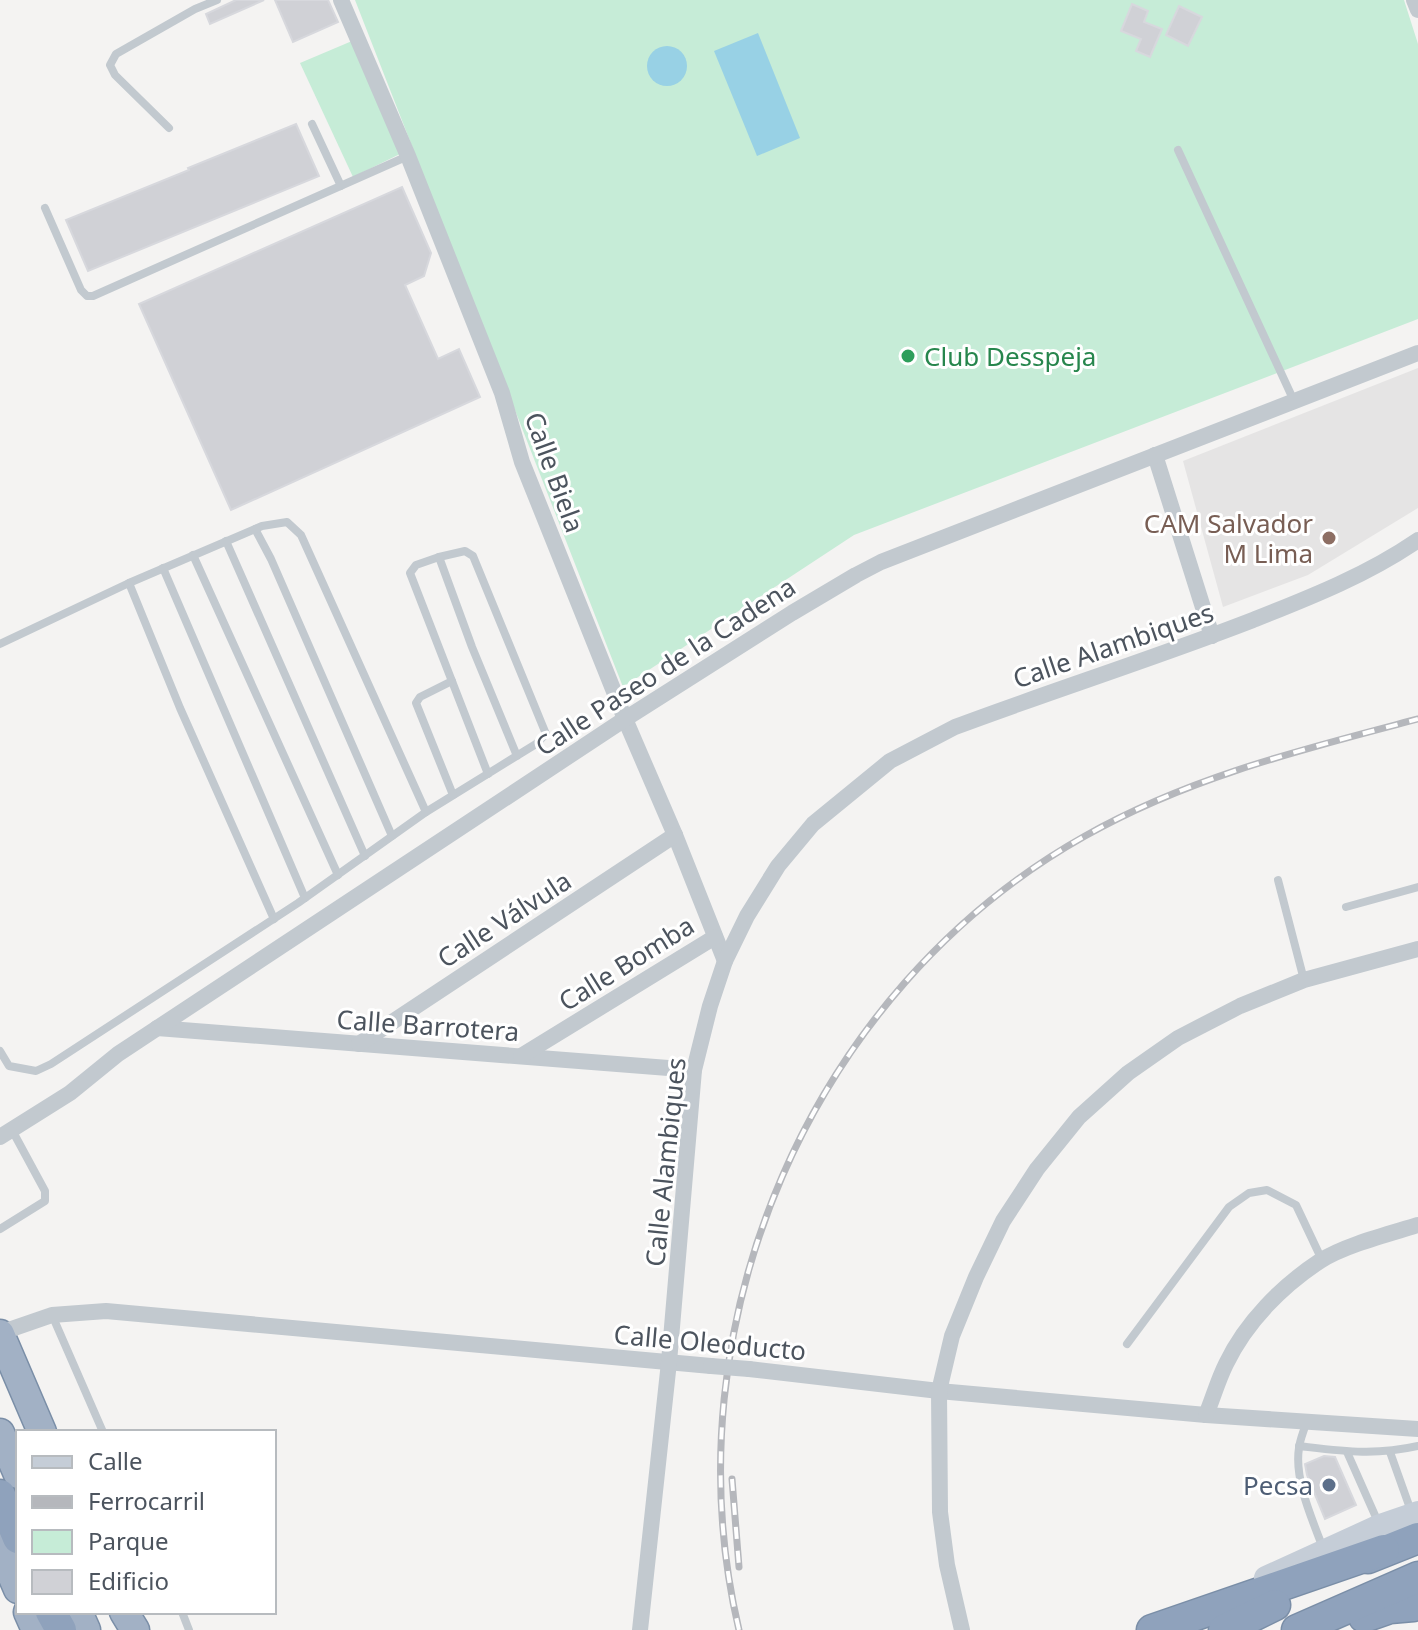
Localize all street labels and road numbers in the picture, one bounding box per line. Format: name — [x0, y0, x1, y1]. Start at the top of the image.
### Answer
street label: Calle Biela — [517, 407, 593, 537]
street label: Calle Paseo de la Cadena — [528, 568, 802, 764]
street label: Calle Alambiques — [1008, 594, 1218, 696]
street label: Calle Válvula — [430, 862, 578, 976]
street label: Calle Bomba — [551, 907, 701, 1019]
street label: Calle Barrotera — [336, 1001, 520, 1049]
street label: Calle Alambiques — [636, 1056, 694, 1268]
street label: Calle Oleoducto — [612, 1316, 808, 1368]

